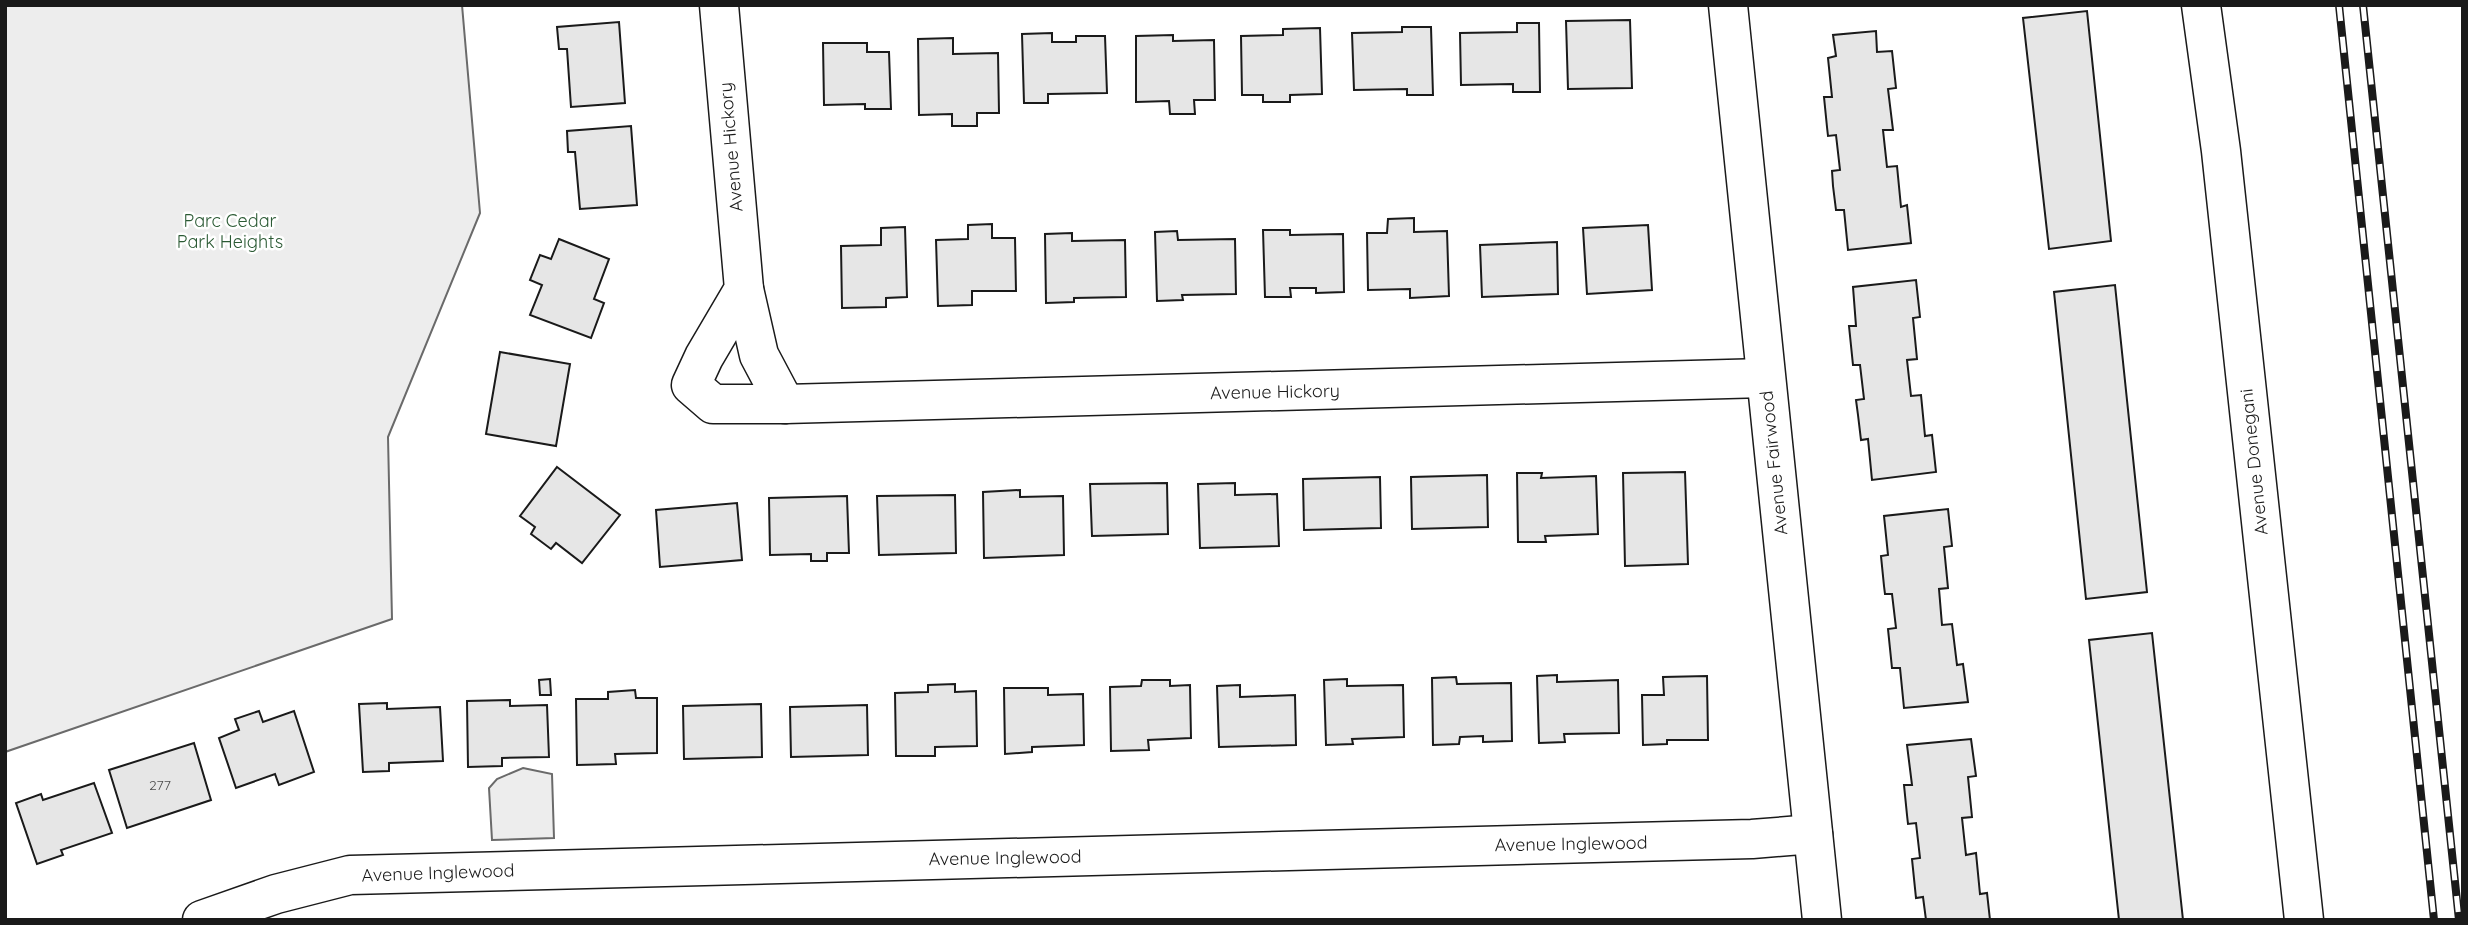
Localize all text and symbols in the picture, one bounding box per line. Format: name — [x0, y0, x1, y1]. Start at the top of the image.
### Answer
street label: Avenue Hickory — [713, 81, 748, 213]
park label: Parc Cedar Park Heights — [177, 209, 283, 253]
street label: Avenue Hickory — [1210, 379, 1340, 404]
street label: Avenue Donegani — [2234, 388, 2273, 536]
street label: Avenue Fairwood — [1754, 390, 1793, 536]
house number: 277 — [149, 776, 171, 794]
street label: Avenue Inglewood — [1494, 831, 1648, 856]
street label: Avenue Inglewood — [928, 845, 1082, 870]
street label: Avenue Inglewood — [361, 858, 515, 887]

